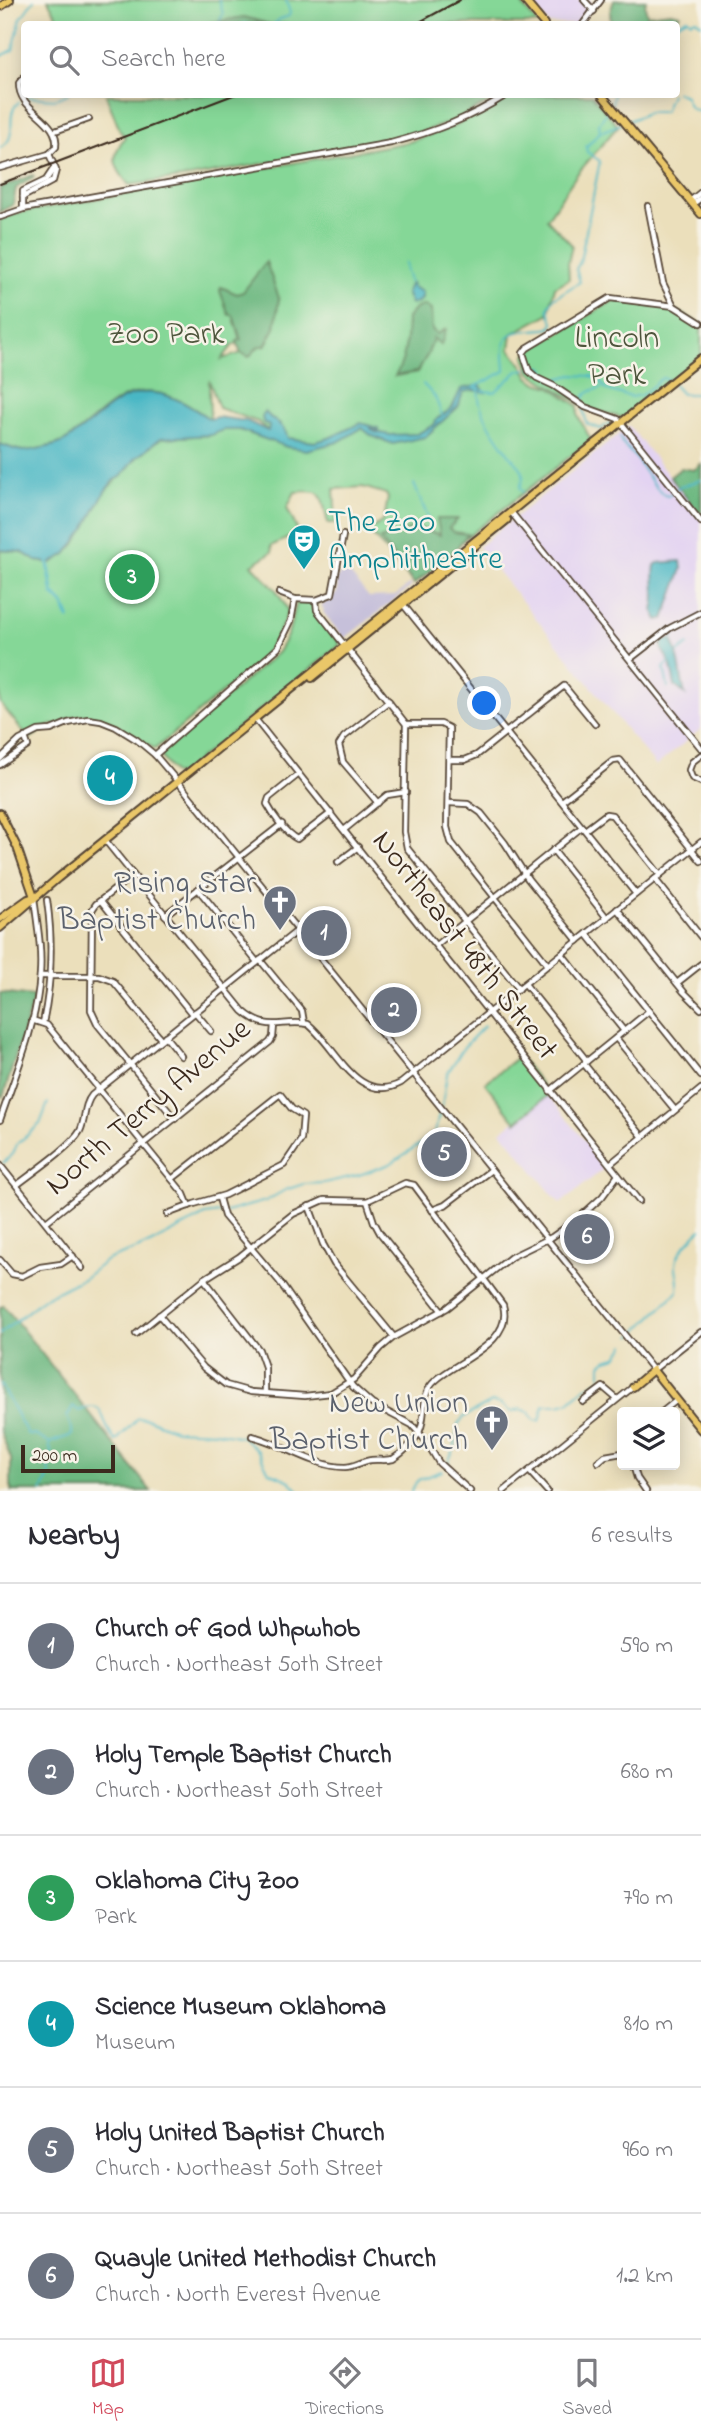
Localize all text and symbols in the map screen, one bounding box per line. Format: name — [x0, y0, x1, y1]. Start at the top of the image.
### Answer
search box — [21, 21, 680, 98]
icon: search — [45, 41, 83, 79]
text: Search here — [101, 41, 226, 79]
park label: Zoo Park — [107, 312, 226, 359]
park label: Lincoln Park — [575, 316, 659, 400]
place label: The Zoo Amphitheatre — [328, 500, 503, 584]
theatre icon: The Zoo Amphitheatre — [285, 522, 323, 571]
pin: 3 — [109, 551, 155, 603]
your location — [467, 686, 501, 720]
pin: 4 — [87, 752, 133, 804]
street label: Northeast 48th Street — [359, 821, 569, 1071]
place label: Rising Star Baptist Church — [57, 861, 256, 945]
church icon: Rising Star Baptist Church — [261, 883, 299, 932]
pin: 1 — [301, 907, 347, 959]
pin: 2 — [371, 984, 417, 1036]
street label: North Terry Avenue — [36, 1007, 263, 1208]
pin: 5 — [421, 1128, 467, 1180]
pin: 6 — [564, 1211, 610, 1263]
place label: New Union Baptist Church — [269, 1381, 468, 1465]
church icon: New Union Baptist Church — [473, 1403, 511, 1452]
map controls — [617, 1407, 680, 1470]
button: layers — [617, 1407, 680, 1470]
scale bar — [21, 1442, 116, 1474]
text: 200 m — [32, 1443, 77, 1470]
text: Nearby — [28, 1515, 120, 1559]
text: 6 results — [592, 1520, 673, 1553]
text: Church of God Whpwhob — [95, 1611, 360, 1649]
text: 1 — [47, 1630, 55, 1663]
text: 590 m — [619, 1630, 673, 1663]
text: Church · Northeast 50th Street — [95, 1649, 383, 1682]
text: Holy Temple Baptist Church — [95, 1737, 392, 1775]
text: 2 — [45, 1756, 57, 1789]
text: 680 m — [621, 1756, 673, 1789]
text: Church · Northeast 50th Street — [95, 1775, 383, 1808]
text: Oklahoma City Zoo — [95, 1863, 299, 1901]
text: 3 — [46, 1882, 56, 1915]
text: 790 m — [623, 1882, 673, 1915]
text: Park — [95, 1901, 137, 1934]
text: Science Museum Oklahoma — [95, 1989, 386, 2027]
text: 4 — [46, 2008, 56, 2041]
text: 810 m — [624, 2008, 673, 2041]
text: Museum — [95, 2027, 175, 2060]
text: Holy United Baptist Church — [95, 2115, 385, 2153]
text: 5 — [44, 2134, 58, 2167]
text: 960 m — [622, 2134, 673, 2167]
text: Church · Northeast 50th Street — [95, 2153, 383, 2186]
text: Quayle United Methodist Church — [95, 2241, 436, 2279]
text: 6 — [46, 2260, 56, 2293]
text: 1.2 km — [616, 2260, 673, 2293]
text: Church · North Everest Avenue — [95, 2279, 381, 2312]
tab: Map — [89, 2354, 127, 2423]
tab: Directions — [305, 2354, 384, 2423]
tab: Saved — [562, 2354, 612, 2423]

